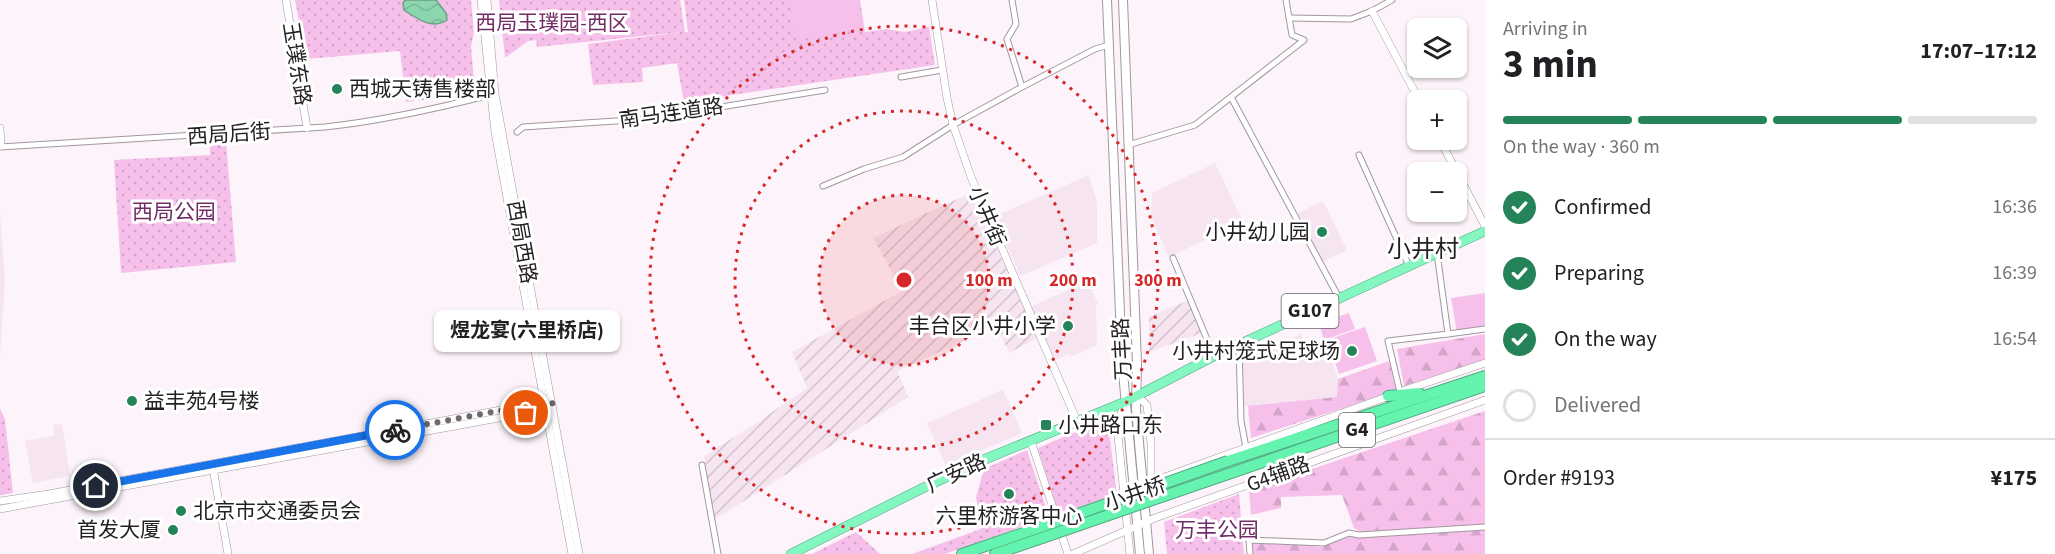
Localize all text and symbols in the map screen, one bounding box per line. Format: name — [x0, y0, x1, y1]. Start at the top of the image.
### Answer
park label: 西局玉璞园-西区 — [475, 8, 629, 38]
text: Arriving in — [1503, 15, 1588, 43]
map controls — [1407, 18, 1467, 222]
button: layers — [1407, 18, 1467, 78]
street label: 玉璞东路 — [276, 20, 318, 108]
text: 17:07–17:12 — [1920, 35, 2037, 67]
text: 3 min — [1503, 37, 1598, 93]
place label: 西城天铸售楼部 — [349, 74, 496, 104]
marker: 西城天铸售楼部 — [330, 82, 344, 96]
button: + — [1407, 90, 1467, 150]
street label: 南马连道路 — [617, 91, 725, 135]
street label: 西局后街 — [186, 116, 272, 152]
text: On the way · 360 m — [1503, 133, 1660, 161]
button: − — [1407, 162, 1467, 222]
street label: 小井街 — [961, 181, 1013, 251]
icon: check — [1503, 191, 1536, 224]
text: Confirmed — [1554, 191, 1651, 223]
text: 16:36 — [1992, 193, 2037, 221]
park label: 西局公园 — [132, 197, 216, 227]
street label: 西局西路 — [500, 198, 544, 286]
place label: 小井幼儿园 — [1205, 217, 1310, 247]
marker: 小井幼儿园 — [1315, 225, 1329, 239]
district label: 小井村 — [1387, 232, 1459, 267]
icon: check — [1503, 257, 1536, 290]
text: Preparing — [1554, 257, 1644, 289]
text: 16:39 — [1992, 259, 2037, 287]
text: 100 m — [965, 268, 1013, 293]
text: 200 m — [1049, 268, 1097, 293]
text: 300 m — [1134, 268, 1182, 293]
centre of rings — [894, 270, 914, 290]
road number: G107 — [1282, 294, 1338, 328]
callout: 煜龙宴(六里桥店) — [433, 311, 619, 353]
place label: 丰台区小井小学 — [909, 311, 1056, 341]
text: 煜龙宴(六里桥店) — [450, 317, 604, 345]
street label: 万丰路 — [1105, 317, 1139, 381]
marker: 丰台区小井小学 — [1061, 319, 1075, 333]
icon: check — [1503, 323, 1536, 356]
text: On the way — [1554, 323, 1657, 355]
text: 16:54 — [1992, 325, 2037, 353]
place label: 小井村笼式足球场 — [1172, 336, 1340, 366]
marker: 小井村笼式足球场 — [1345, 344, 1359, 358]
place label: 益丰苑4号楼 — [144, 386, 259, 416]
pin — [500, 387, 551, 438]
text: Delivered — [1554, 389, 1641, 421]
marker: 益丰苑4号楼 — [125, 394, 139, 408]
icon: bag — [509, 396, 542, 429]
courier — [365, 400, 425, 460]
place label: 小井路口东 — [1058, 410, 1163, 440]
road number: G4 — [1339, 413, 1375, 447]
icon: bike — [379, 414, 412, 447]
marker: 小井路口东 — [1039, 418, 1053, 432]
street label: 广安路 — [921, 446, 991, 500]
street label: G4辅路 — [1242, 449, 1314, 499]
pin — [70, 460, 121, 511]
text: Order #9193 — [1503, 462, 1615, 494]
text: ¥175 — [1991, 462, 2037, 494]
icon: home — [79, 469, 112, 502]
street label: 小井桥 — [1100, 470, 1170, 518]
marker: 六里桥游客中心 — [1002, 487, 1016, 501]
place label: 北京市交通委员会 — [193, 496, 361, 526]
place label: 六里桥游客中心 — [936, 501, 1083, 531]
marker: 北京市交通委员会 — [174, 504, 188, 518]
place label: 首发大厦 — [77, 515, 161, 545]
park label: 万丰公园 — [1175, 515, 1259, 545]
marker: 首发大厦 — [166, 523, 180, 537]

